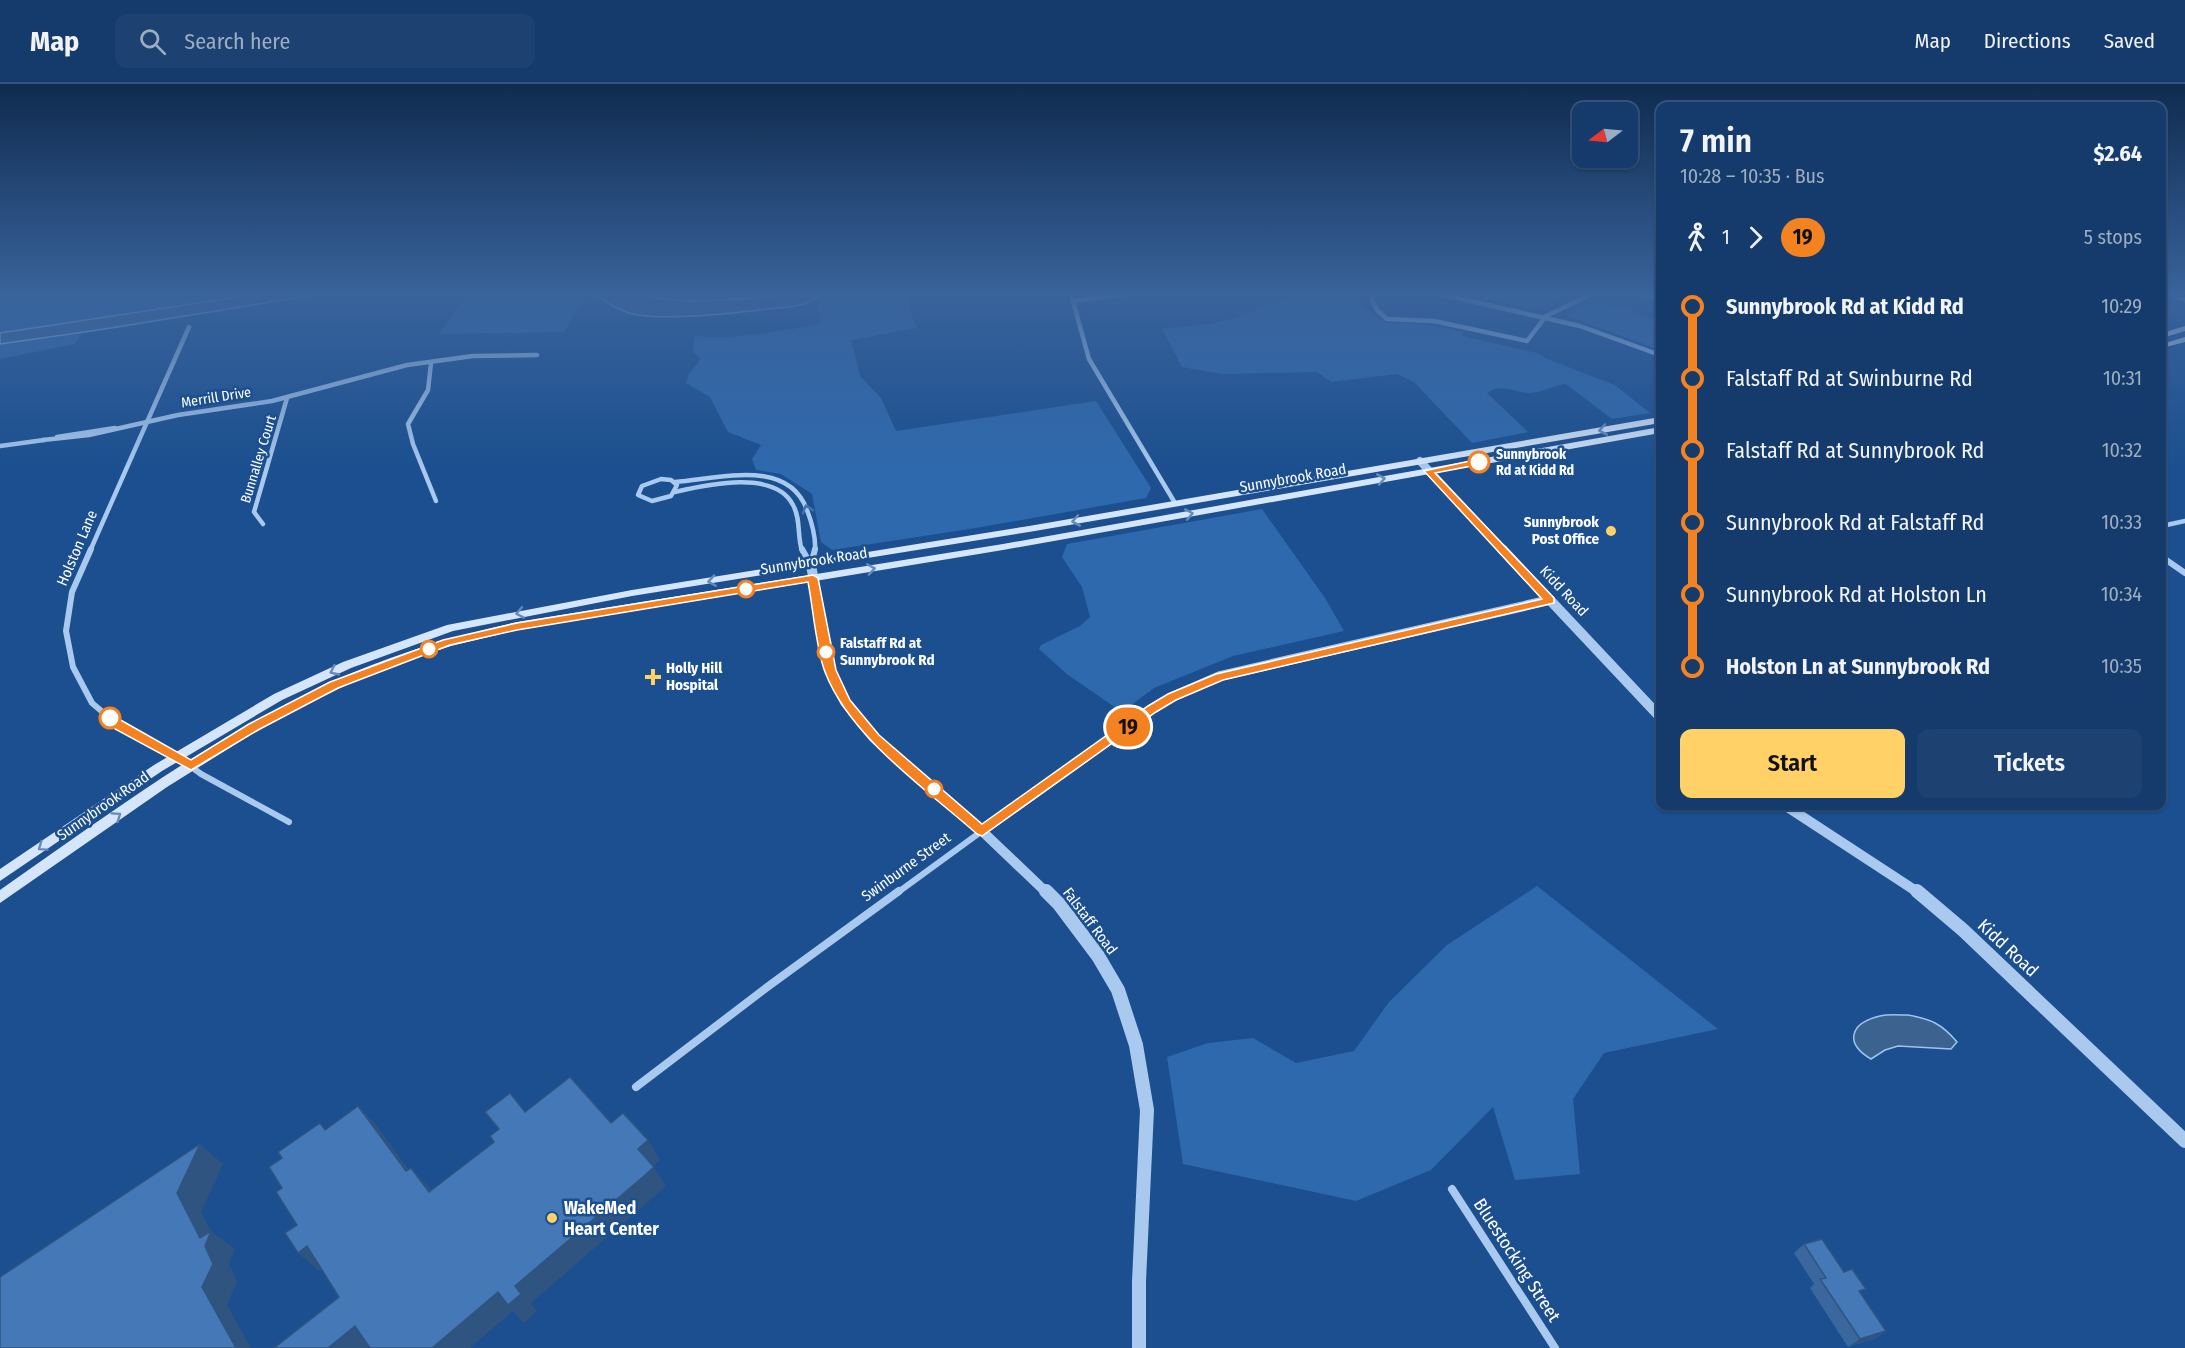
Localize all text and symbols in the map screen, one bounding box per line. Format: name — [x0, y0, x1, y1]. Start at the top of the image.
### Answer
search box — [115, 14, 535, 68]
text: Map — [30, 25, 79, 58]
icon: search — [136, 25, 169, 58]
text: Search here — [184, 28, 290, 55]
text: Map — [1914, 28, 1951, 54]
text: Directions — [1984, 28, 2071, 54]
text: Saved — [2104, 28, 2155, 54]
north arrow — [1572, 102, 1638, 168]
map controls — [1572, 102, 1638, 168]
text: 7 min — [1680, 121, 1752, 161]
text: $2.64 — [2093, 140, 2142, 167]
text: 10:28 – 10:35 · Bus — [1680, 164, 1825, 188]
icon: walk — [1680, 221, 1713, 254]
icon: forward — [1739, 221, 1772, 254]
text: 19 — [1793, 224, 1813, 250]
text: 1 — [1722, 225, 1730, 249]
text: 5 stops — [2084, 225, 2142, 249]
text: Sunnybrook Rd at Kidd Rd — [1726, 293, 1964, 320]
text: 10:29 — [2101, 294, 2142, 318]
text: Falstaff Rd at Swinburne Rd — [1726, 365, 1973, 392]
text: 10:31 — [2103, 366, 2142, 390]
street label: Merrill Drive — [180, 384, 252, 411]
street label: Bunnalley Court — [237, 413, 280, 505]
one-way arrow — [1598, 423, 1608, 436]
text: Falstaff Rd at Sunnybrook Rd — [1726, 437, 1984, 464]
text: 10:32 — [2102, 438, 2142, 462]
place label: Sunnybrook Rd at Kidd Rd — [1496, 446, 1574, 479]
marker: Sunnybrook Rd at Kidd Rd — [1468, 451, 1490, 473]
street label: Sunnybrook Road — [1238, 460, 1348, 496]
one-way arrow — [1376, 473, 1386, 486]
one-way arrow — [802, 504, 814, 515]
street label: Holston Lane — [53, 507, 101, 589]
one-way arrow — [1184, 508, 1194, 521]
text: Sunnybrook Rd at Falstaff Rd — [1726, 509, 1984, 536]
text: 10:33 — [2101, 510, 2142, 534]
place label: Sunnybrook Post Office — [1524, 513, 1599, 548]
one-way arrow — [1071, 514, 1081, 527]
marker: Sunnybrook Post Office — [1604, 524, 1618, 538]
street label: Sunnybrook Road — [759, 544, 869, 578]
street label: Kidd Road — [1536, 562, 1592, 620]
one-way arrow — [866, 563, 875, 575]
one-way arrow — [707, 574, 716, 586]
unlabelled marker — [737, 580, 755, 598]
text: Sunnybrook Rd at Holston Ln — [1726, 581, 1987, 608]
text: 10:34 — [2101, 582, 2142, 606]
one-way arrow — [515, 606, 525, 619]
place label: Falstaff Rd at Sunnybrook Rd — [840, 634, 935, 669]
unlabelled marker — [420, 640, 438, 658]
marker: Falstaff Rd at Sunnybrook Rd — [817, 643, 835, 661]
text: Holston Ln at Sunnybrook Rd — [1726, 653, 1990, 680]
text: 10:35 — [2101, 654, 2142, 678]
place label: Holly Hill Hospital — [666, 659, 723, 694]
one-way arrow — [329, 664, 340, 676]
marker: Holly Hill Hospital — [644, 668, 662, 686]
unlabelled marker — [99, 707, 121, 729]
line badge: 19 — [1101, 708, 1155, 746]
text: 19 — [1118, 714, 1138, 740]
button: Start — [1680, 729, 1905, 798]
button: Tickets — [1917, 729, 2142, 798]
street label: Sunnybrook Road — [54, 768, 152, 844]
unlabelled marker — [925, 780, 943, 798]
one-way arrow — [110, 812, 121, 823]
street label: Swinburne Street — [858, 829, 954, 905]
one-way arrow — [37, 840, 48, 851]
street label: Falstaff Road — [1059, 884, 1121, 958]
street label: Kidd Road — [1973, 914, 2043, 982]
street label: Bluestocking Street — [1469, 1194, 1565, 1326]
place label: WakeMed Heart Center — [564, 1197, 659, 1240]
marker: WakeMed Heart Center — [545, 1211, 559, 1225]

